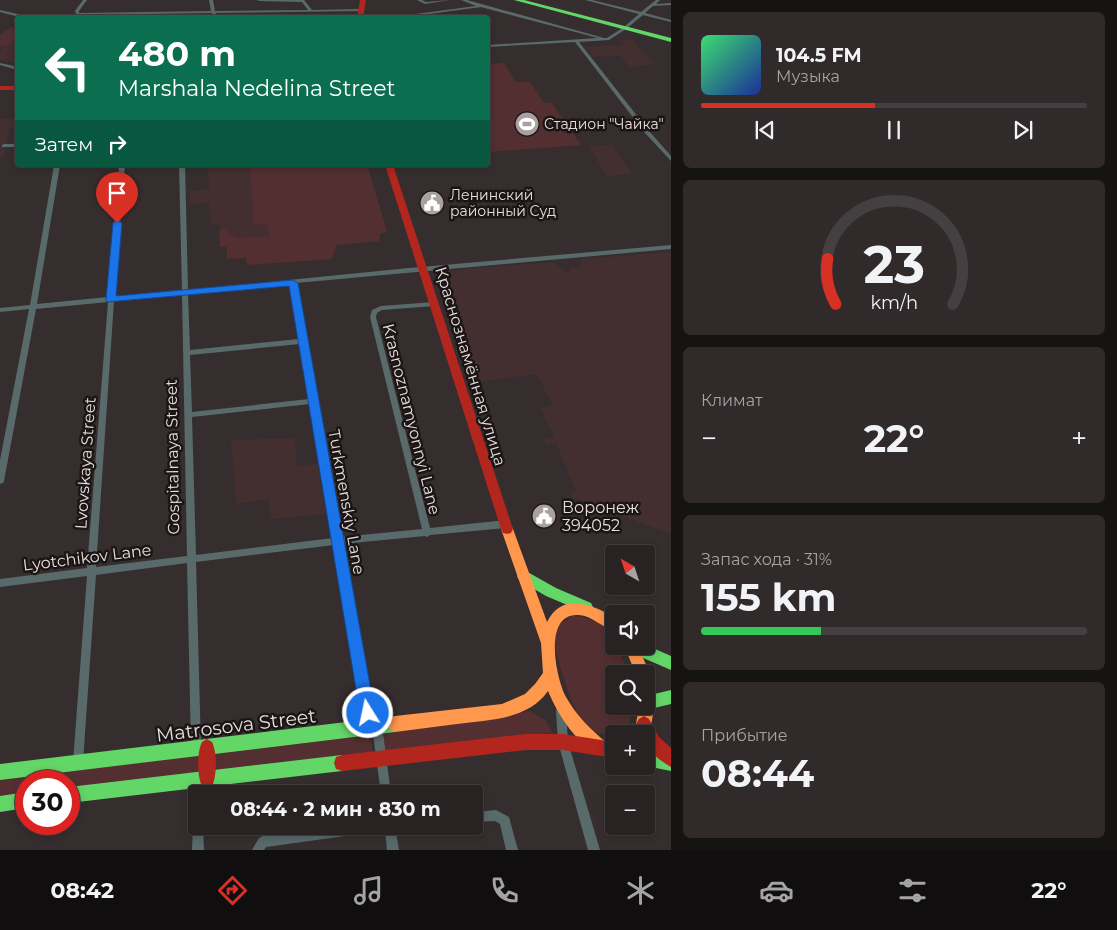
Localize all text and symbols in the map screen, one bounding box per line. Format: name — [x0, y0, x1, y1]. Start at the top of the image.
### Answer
text: 480 m — [118, 32, 236, 75]
icon: left — [35, 35, 100, 100]
text: 104.5 FM — [776, 44, 862, 67]
text: Музыка — [776, 67, 840, 86]
text: Marshala Nedelina Street — [118, 75, 395, 102]
sports icon: Стадион "Чайка" — [514, 111, 540, 137]
place label: Стадион "Чайка" — [544, 115, 664, 133]
icon: previous — [751, 116, 779, 144]
icon: pause — [880, 116, 908, 144]
icon: next — [1009, 116, 1037, 144]
icon: right — [103, 130, 131, 158]
text: Затем — [35, 133, 93, 156]
pin — [96, 172, 138, 223]
icon: arrive — [103, 179, 131, 207]
place label: Ленинский районный Суд — [450, 186, 556, 220]
public building icon: Ленинский районный Суд — [419, 190, 445, 216]
text: 23 — [863, 233, 925, 296]
street label: Краснознамённая улица — [431, 264, 510, 468]
text: km/h — [870, 292, 918, 313]
street label: Krasnoznamyonnyi Lane — [379, 322, 444, 517]
street label: Gospitalnaya Street — [162, 379, 183, 535]
text: Климат — [701, 391, 763, 410]
street label: Lvovskaya Street — [71, 396, 100, 530]
text: 22° — [864, 415, 924, 462]
text: − — [701, 421, 717, 455]
text: + — [1071, 421, 1087, 455]
street label: Turkmenskiy Lane — [324, 428, 369, 576]
place label: Воронеж 394052 — [562, 498, 639, 535]
public building icon: Воронеж 394052 — [531, 503, 557, 529]
street label: Lyotchikov Lane — [22, 540, 152, 575]
north arrow — [605, 545, 655, 595]
map controls — [605, 545, 655, 835]
text: Запас хода · 31% — [701, 550, 832, 569]
text: 155 km — [701, 574, 836, 621]
button: sound — [605, 605, 655, 655]
button: search — [605, 665, 655, 715]
position arrow — [341, 686, 393, 738]
street label: Matrosova Street — [155, 704, 318, 747]
button: + — [605, 725, 655, 775]
text: Прибытие — [701, 726, 788, 745]
text: 08:44 — [701, 750, 814, 797]
speed limit sign: 30 — [15, 770, 80, 835]
button: − — [605, 785, 655, 835]
text: 08:44 · 2 мин · 830 m — [230, 798, 441, 821]
icon: directions — [215, 873, 250, 908]
icon: music — [351, 873, 386, 908]
icon: phone — [487, 873, 522, 908]
icon: climate — [623, 873, 658, 908]
icon: car — [759, 873, 794, 908]
icon: filters — [895, 873, 930, 908]
text: 08:42 — [51, 877, 114, 904]
text: 22° — [1031, 877, 1066, 904]

